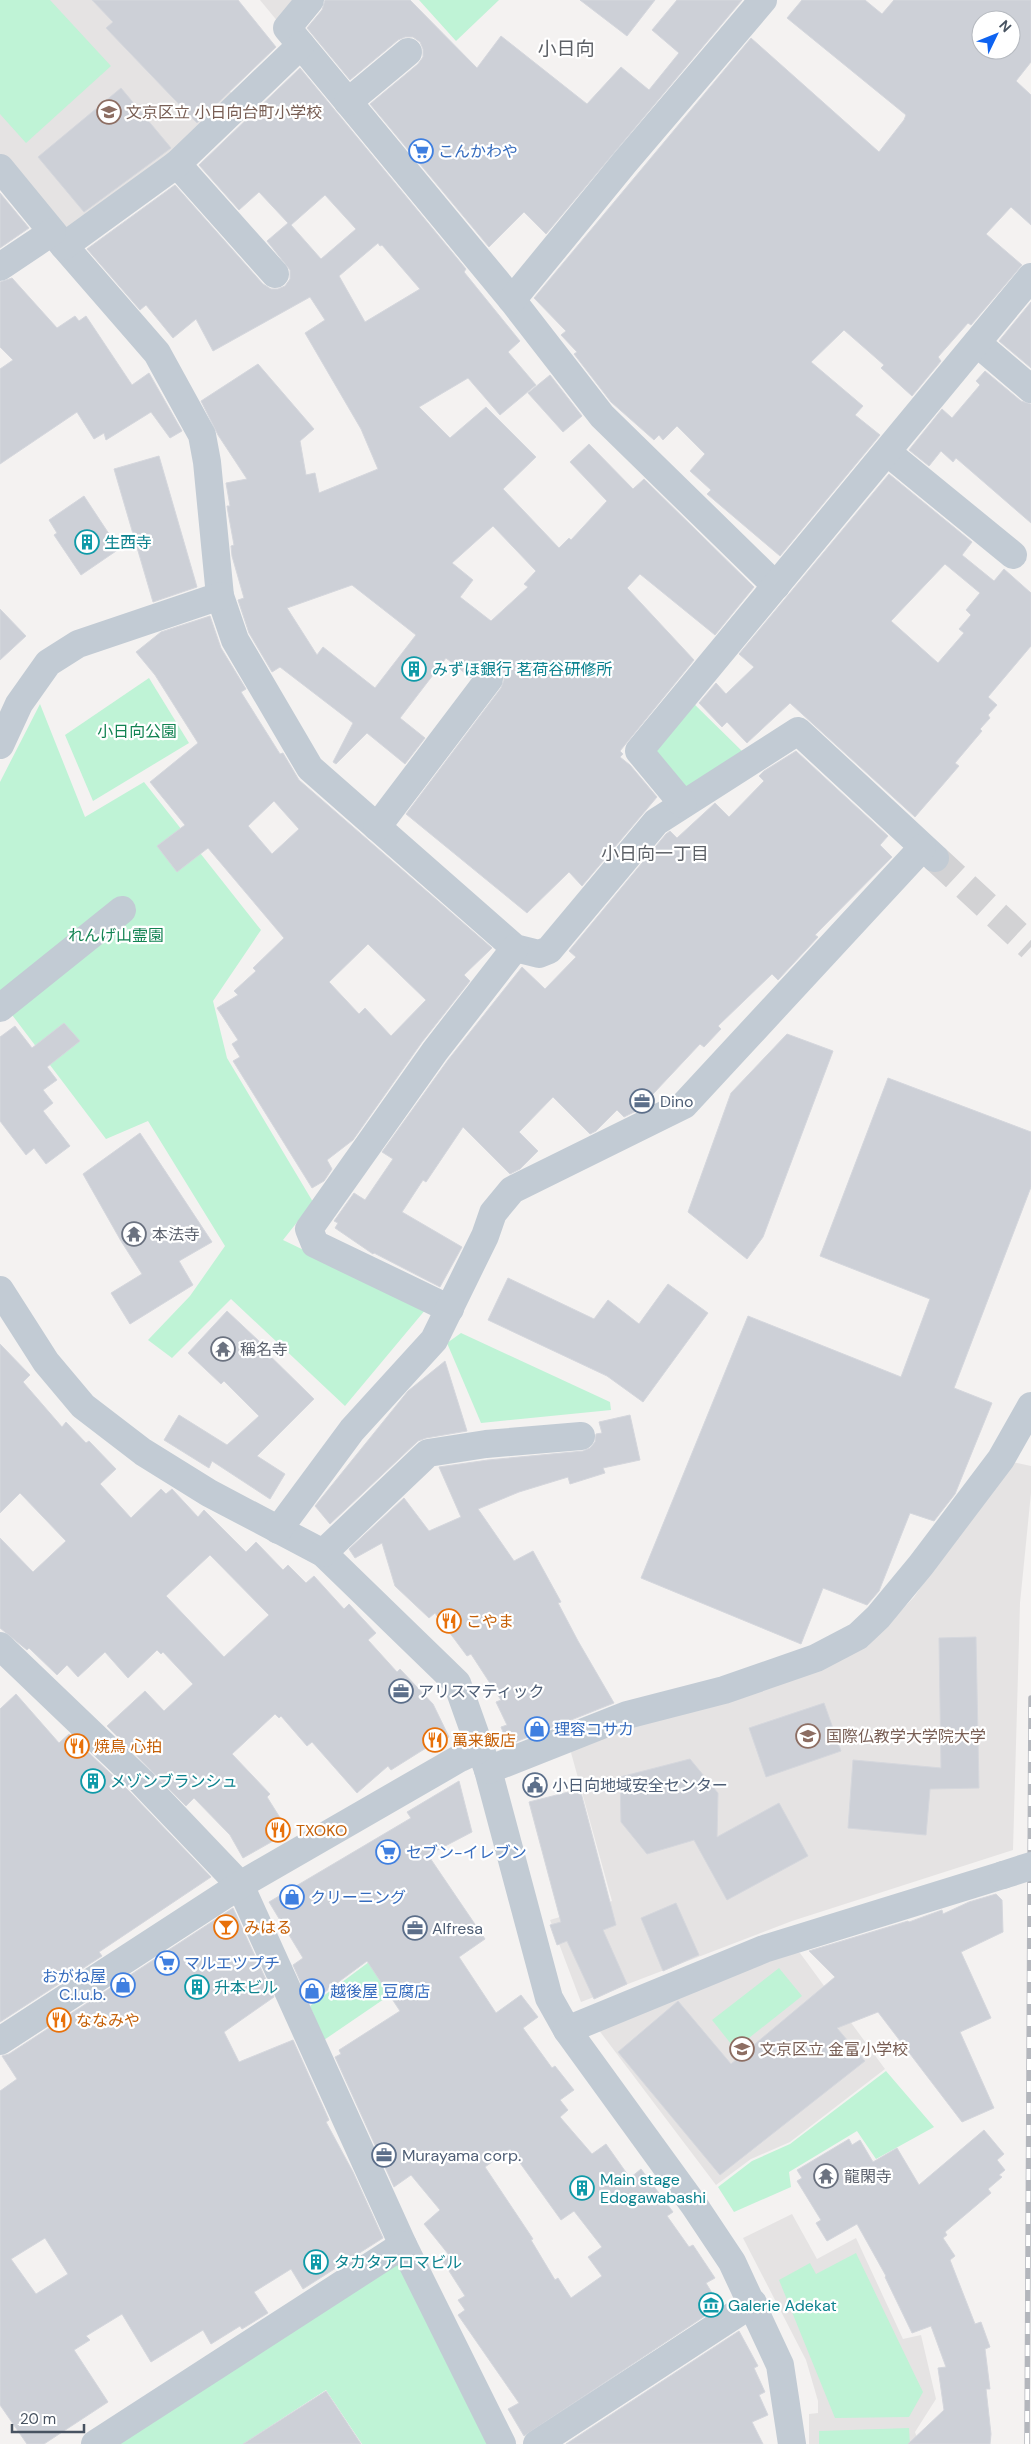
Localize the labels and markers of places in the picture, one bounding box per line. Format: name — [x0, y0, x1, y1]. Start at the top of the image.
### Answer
school or university icon: 文京区立 小日向台町小学校 — [96, 99, 122, 125]
place label: 文京区立 小日向台町小学校 — [126, 102, 322, 123]
supermarket icon: こんかわや — [408, 138, 434, 164]
place label: こんかわや — [438, 141, 518, 162]
building icon: 生西寺 — [74, 529, 100, 555]
place label: 生西寺 — [104, 532, 152, 553]
building icon: みずほ銀行 茗荷谷研修所 — [401, 656, 427, 682]
place label: みずほ銀行 茗荷谷研修所 — [432, 659, 612, 680]
office icon: Dino — [629, 1088, 655, 1114]
place label: Dino — [660, 1091, 694, 1112]
temple icon: 本法寺 — [121, 1221, 147, 1247]
place label: 本法寺 — [152, 1224, 200, 1245]
temple icon: 稱名寺 — [210, 1336, 236, 1362]
place label: 稱名寺 — [240, 1339, 288, 1360]
restaurant icon: こやま — [436, 1608, 462, 1634]
place label: こやま — [466, 1611, 514, 1632]
office icon: アリスマティック — [388, 1678, 414, 1704]
place label: アリスマティック — [418, 1681, 545, 1702]
shop icon: 理容コサカ — [524, 1716, 550, 1742]
place label: 理容コサカ — [554, 1719, 634, 1740]
school or university icon: 国際仏教学大学院大学 — [795, 1723, 821, 1749]
place label: 国際仏教学大学院大学 — [826, 1726, 986, 1747]
restaurant icon: 萬来飯店 — [422, 1727, 448, 1753]
place label: 萬来飯店 — [452, 1730, 516, 1751]
restaurant icon: 焼鳥 心拍 — [64, 1733, 90, 1759]
place label: 焼鳥 心拍 — [94, 1736, 162, 1757]
building icon: メゾンブランシュ — [80, 1768, 106, 1794]
place label: メゾンブランシュ — [110, 1771, 238, 1792]
public building icon: 小日向地域安全センター — [522, 1772, 548, 1798]
place label: 小日向地域安全センター — [552, 1775, 728, 1796]
restaurant icon: TXOKO — [265, 1817, 291, 1843]
place label: TXOKO — [296, 1820, 347, 1841]
supermarket icon: セブン-イレブン — [375, 1839, 401, 1865]
place label: セブン-イレブン — [406, 1842, 527, 1863]
shop icon: クリーニング — [279, 1884, 305, 1910]
place label: クリーニング — [310, 1887, 406, 1908]
bar icon: みはる — [213, 1914, 239, 1940]
office icon: Alfresa — [402, 1915, 428, 1941]
place label: みはる — [244, 1917, 292, 1938]
place label: Alfresa — [432, 1918, 483, 1939]
supermarket icon: マルエツプチ — [154, 1950, 180, 1976]
place label: マルエツプチ — [184, 1953, 280, 1974]
place label: おがね屋 C.l.u.b. — [42, 1966, 106, 2005]
shop icon: おがね屋 C.l.u.b. — [110, 1972, 136, 1998]
building icon: 升本ビル — [184, 1974, 210, 2000]
place label: 升本ビル — [214, 1977, 278, 1998]
shop icon: 越後屋 豆腐店 — [299, 1978, 325, 2004]
place label: 越後屋 豆腐店 — [330, 1981, 430, 2002]
restaurant icon: ななみや — [46, 2007, 72, 2033]
place label: ななみや — [76, 2010, 140, 2031]
school or university icon: 文京区立 金富小学校 — [729, 2036, 755, 2062]
place label: 文京区立 金富小学校 — [760, 2039, 908, 2060]
office icon: Murayama corp. — [371, 2142, 397, 2168]
place label: Murayama corp. — [402, 2145, 521, 2166]
temple icon: 龍閑寺 — [813, 2163, 839, 2189]
place label: 龍閑寺 — [844, 2166, 892, 2187]
place label: Main stage Edogawabashi — [600, 2169, 706, 2208]
building icon: Main stage Edogawabashi — [569, 2175, 595, 2201]
building icon: タカタアロマビル — [303, 2249, 329, 2275]
place label: タカタアロマビル — [334, 2252, 462, 2273]
museum icon: Galerie Adekat — [698, 2292, 724, 2318]
place label: Galerie Adekat — [728, 2295, 837, 2316]

